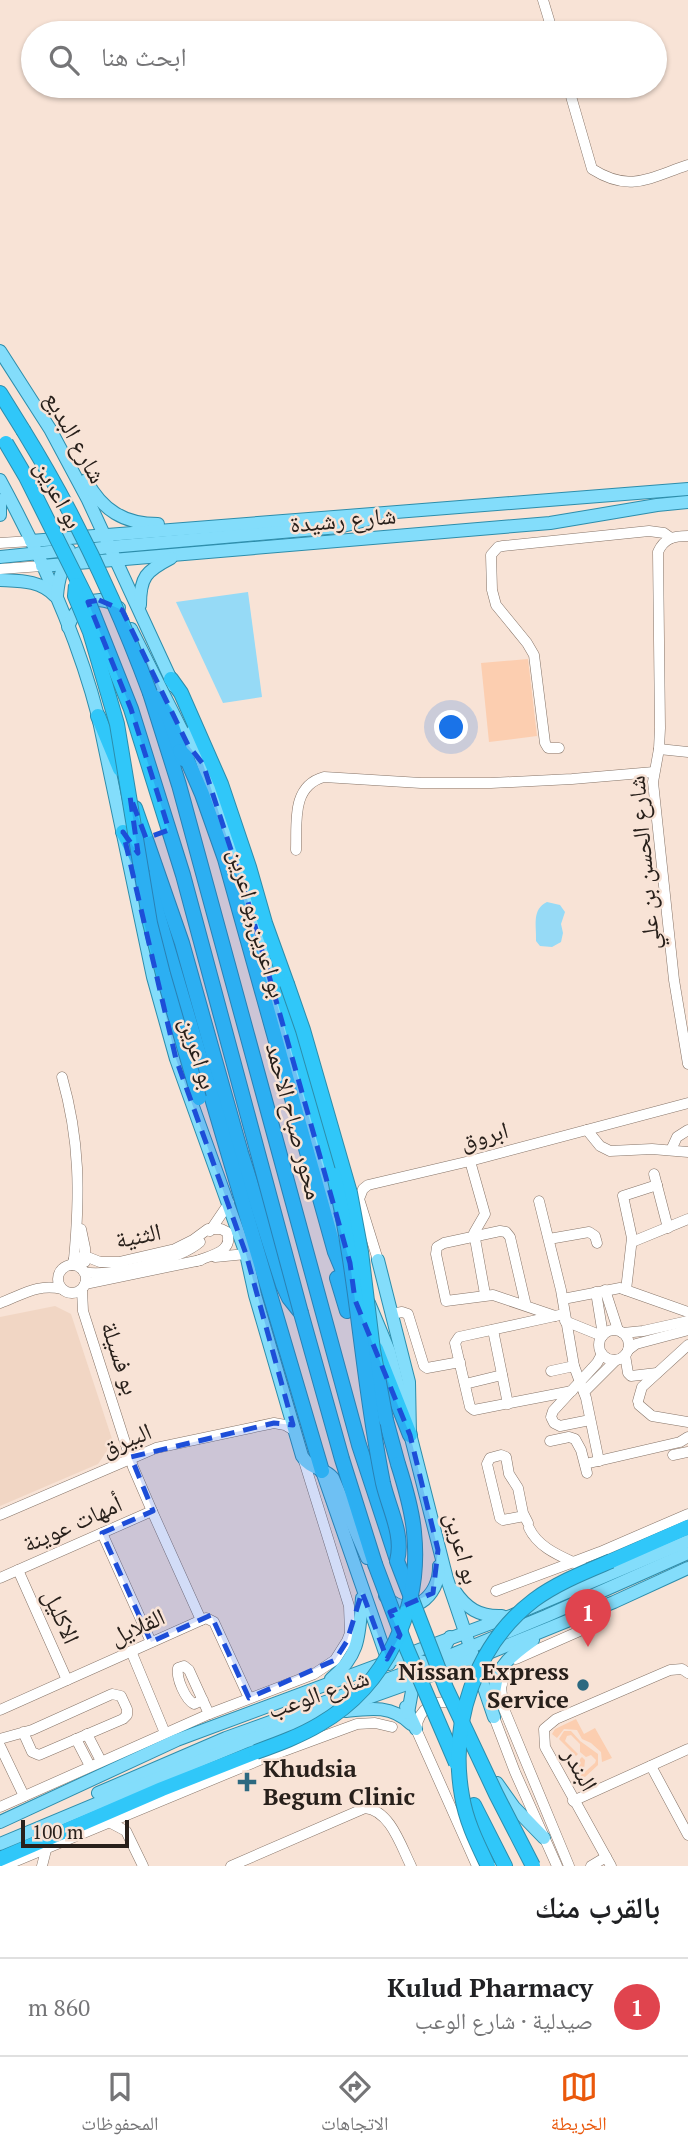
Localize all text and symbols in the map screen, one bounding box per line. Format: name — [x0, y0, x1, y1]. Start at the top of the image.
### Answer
search box — [21, 21, 667, 98]
text: ابحث هنا — [101, 39, 187, 73]
icon: search — [45, 41, 83, 79]
street label: شارع البديع — [38, 385, 114, 489]
street label: بو اعرين — [28, 454, 90, 534]
street label: شارع رشيدة — [289, 498, 397, 540]
your location — [434, 710, 468, 744]
street label: شارع الحسن بن علي — [619, 774, 671, 952]
street label: بو اعرين,بو اعرين — [221, 845, 295, 1001]
street label: بو اعرين — [173, 1013, 225, 1093]
street label: محور صباح الاحمد — [259, 1039, 331, 1203]
street label: ابروق — [456, 1113, 512, 1157]
street label: الثنية — [112, 1215, 164, 1255]
street label: بو فسيلة — [94, 1317, 148, 1399]
street label: البيرق — [96, 1414, 156, 1464]
street label: أمهات عوينة — [17, 1487, 127, 1559]
street label: بو اعرين — [438, 1508, 488, 1588]
street label: الاكليل — [36, 1584, 88, 1648]
pin: 1 — [565, 1589, 611, 1647]
street label: القلايل — [104, 1600, 170, 1652]
place label: Nissan Express Service — [398, 1655, 569, 1715]
street label: شارع الوعب — [263, 1661, 373, 1725]
marker: Nissan Express Service — [575, 1677, 591, 1693]
street label: البندر — [555, 1740, 606, 1797]
place label: Khudsia Begum Clinic — [263, 1752, 415, 1812]
marker: Khudsia Begum Clinic — [237, 1772, 257, 1792]
scale bar — [21, 1817, 130, 1849]
text: 100 m — [32, 1819, 83, 1844]
text: بالقرب منك — [535, 1887, 660, 1927]
text: Kulud Pharmacy — [387, 1970, 593, 2004]
text: 860 m — [28, 1992, 90, 2023]
text: 1 — [631, 1992, 644, 2023]
text: صيدلية · شارع الوعب — [415, 2005, 593, 2036]
tab: المحفوظات — [81, 2068, 159, 2142]
tab: الاتجاهات — [321, 2068, 388, 2142]
tab: الخريطة — [551, 2068, 607, 2142]

